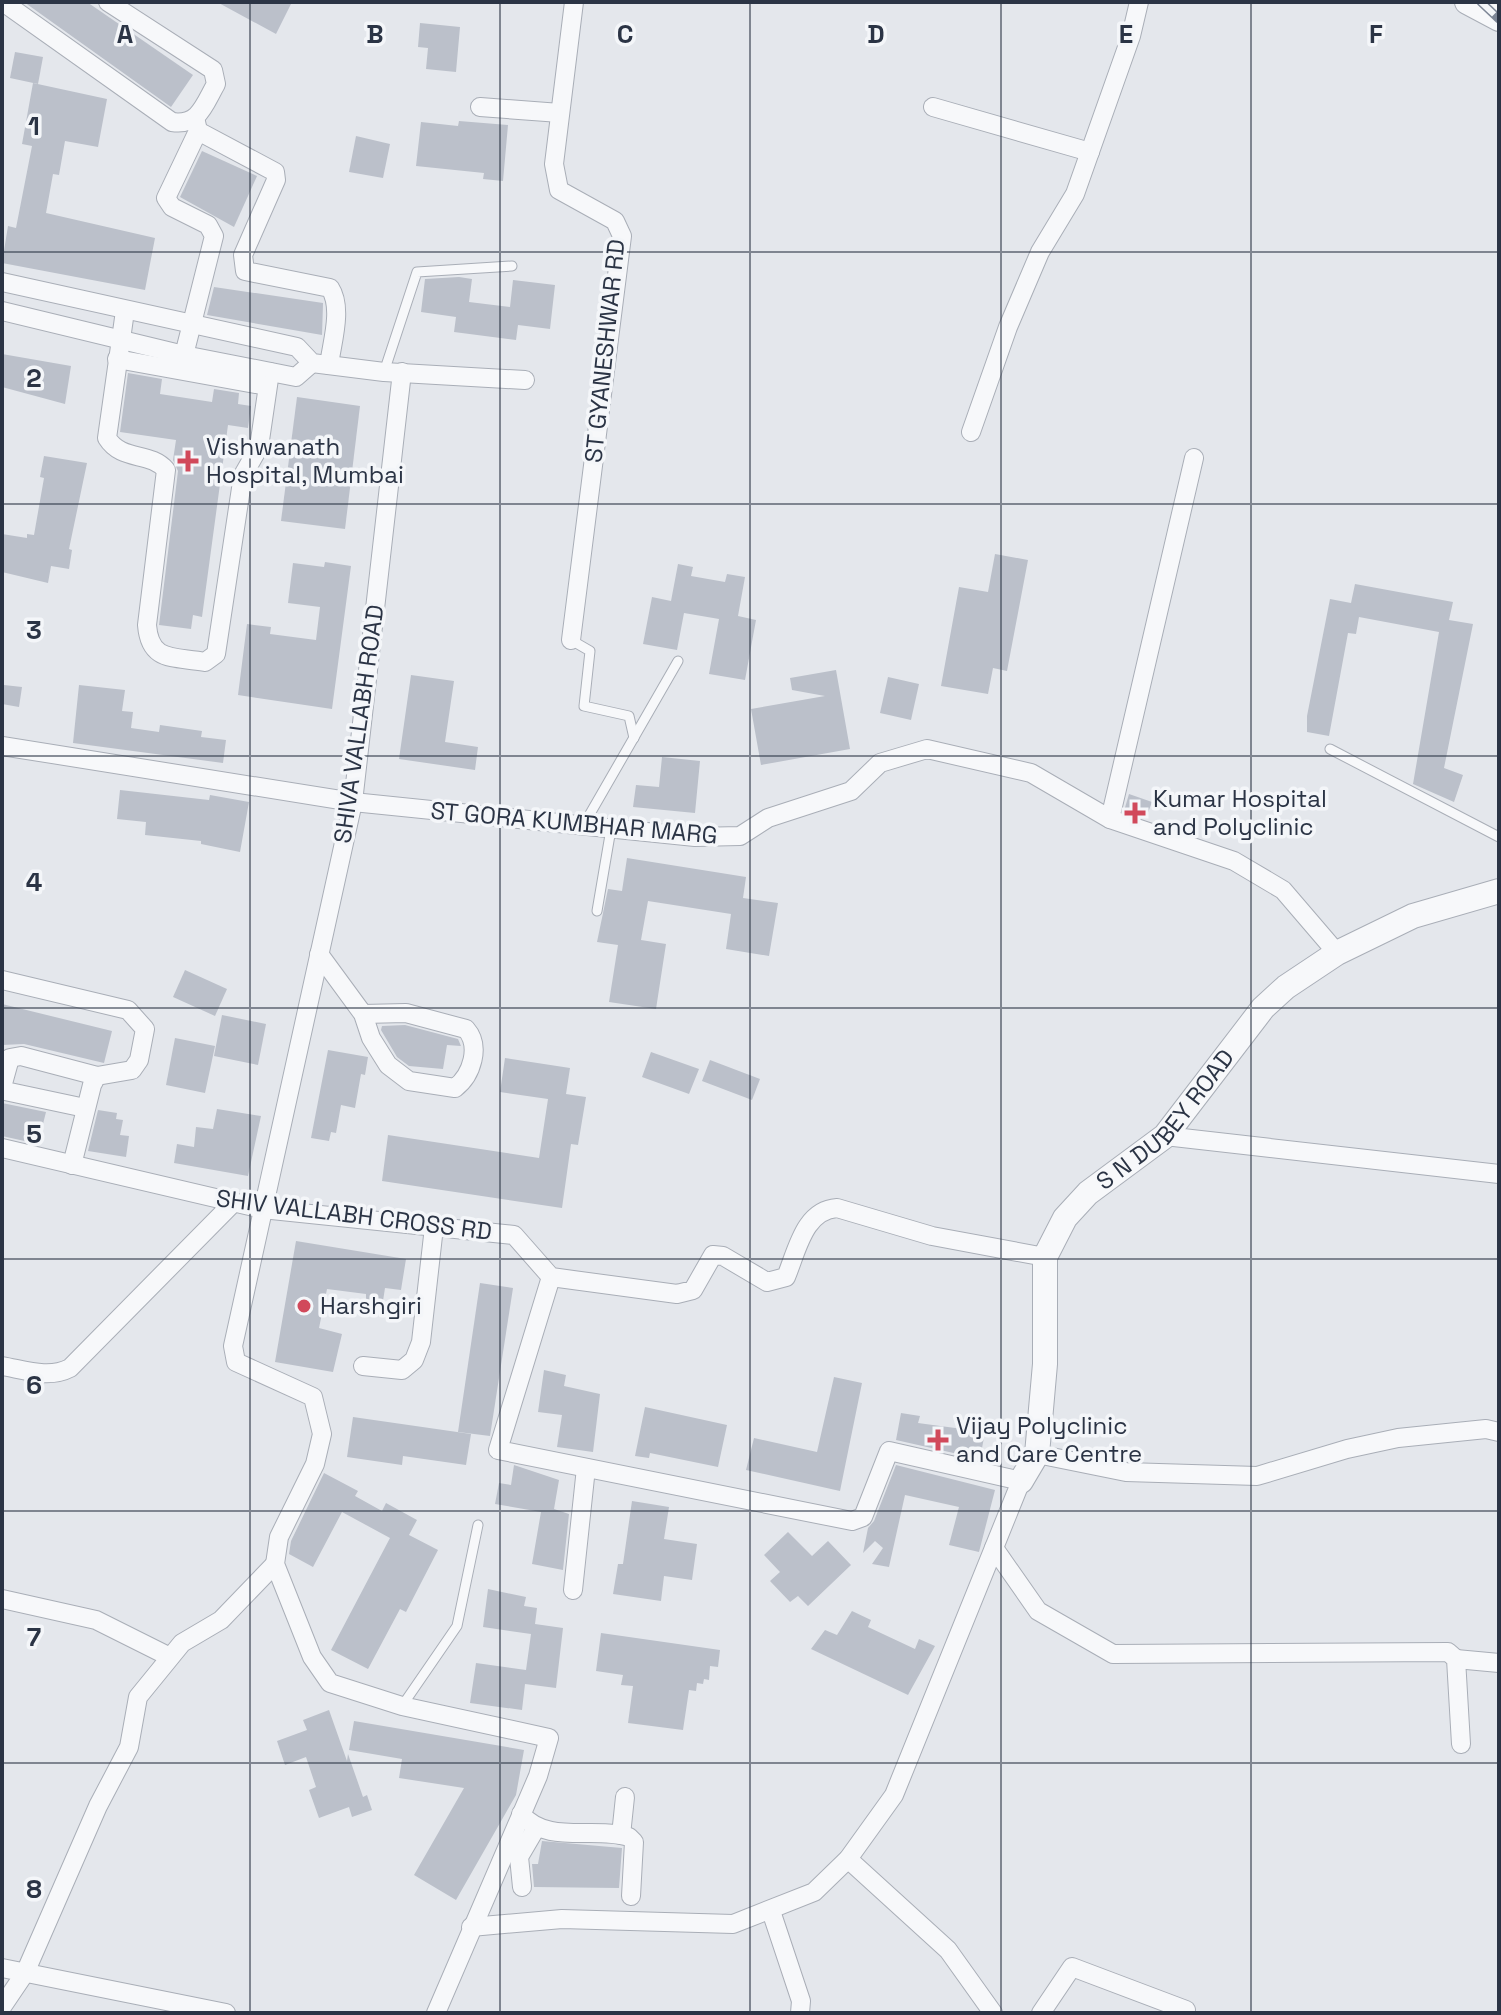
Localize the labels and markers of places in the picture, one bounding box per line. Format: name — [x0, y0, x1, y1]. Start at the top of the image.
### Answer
place label: Vishwanath Hospital, Mumbai — [206, 431, 404, 490]
marker: Vishwanath Hospital, Mumbai — [177, 450, 199, 472]
place label: Kumar Hospital and Polyclinic — [1153, 783, 1327, 842]
marker: Kumar Hospital and Polyclinic — [1124, 802, 1146, 824]
place label: Harshgiri — [320, 1290, 422, 1321]
marker: Harshgiri — [295, 1297, 313, 1315]
place label: Vijay Polyclinic and Care Centre — [956, 1410, 1142, 1469]
marker: Vijay Polyclinic and Care Centre — [927, 1429, 949, 1451]

